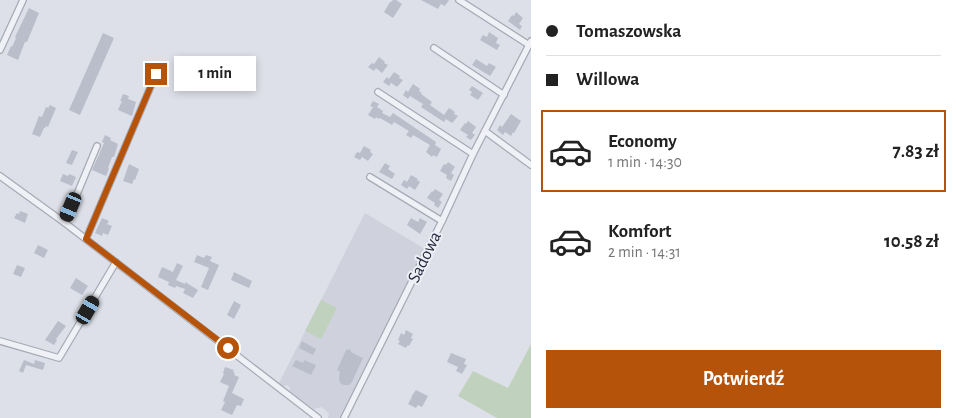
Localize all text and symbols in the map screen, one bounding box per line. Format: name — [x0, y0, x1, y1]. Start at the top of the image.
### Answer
text: Tomaszowska — [576, 22, 681, 41]
callout: 1 min — [174, 56, 256, 92]
route end — [145, 63, 167, 85]
text: 1 min — [198, 65, 232, 81]
text: Willowa — [576, 70, 639, 89]
icon: car — [548, 129, 593, 174]
text: Economy — [608, 132, 677, 151]
text: 7.83 zł — [892, 142, 939, 161]
text: 1 min · 14:30 — [608, 154, 682, 170]
car — [58, 190, 83, 224]
icon: car — [548, 219, 593, 264]
text: Komfort — [608, 222, 672, 241]
street label: Sadowa — [405, 229, 445, 286]
text: 10.58 zł — [884, 232, 939, 251]
text: 2 min · 14:31 — [608, 244, 681, 260]
car — [74, 293, 101, 327]
route start — [217, 337, 239, 359]
button: Potwierdź — [546, 350, 941, 408]

